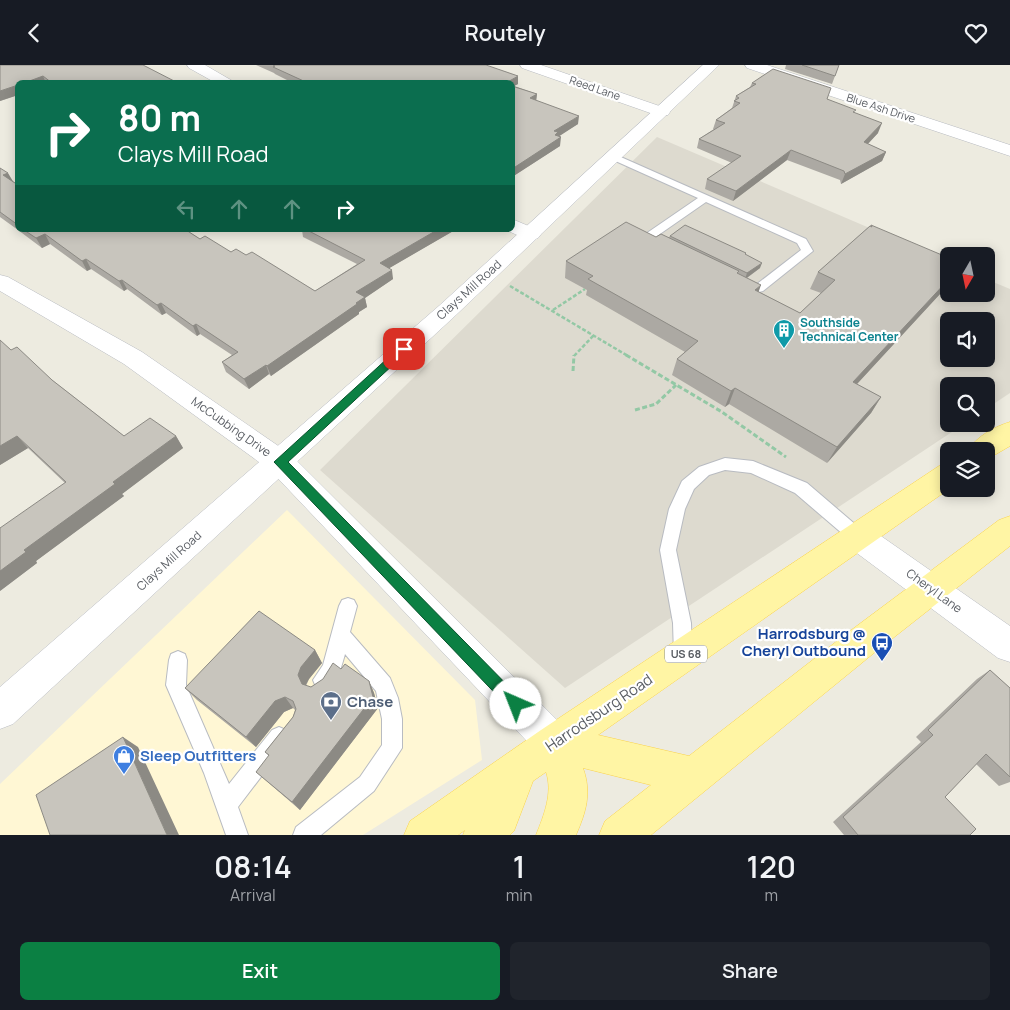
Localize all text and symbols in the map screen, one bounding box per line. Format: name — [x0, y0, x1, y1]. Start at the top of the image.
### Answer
text: Routely — [464, 18, 546, 48]
icon: back — [20, 19, 48, 47]
icon: heart — [962, 19, 990, 47]
street label: Reed Lane — [568, 72, 623, 103]
street label: Blue Ash Drive — [845, 89, 918, 126]
text: 80 m — [118, 94, 201, 142]
icon: right — [35, 100, 100, 165]
text: Clays Mill Road — [118, 139, 268, 169]
icon: left — [172, 195, 200, 223]
icon: ahead — [225, 195, 253, 223]
icon: ahead — [278, 195, 306, 223]
icon: right — [331, 195, 359, 223]
north arrow — [940, 247, 995, 303]
map controls — [940, 247, 995, 497]
street label: Clays Mill Road — [432, 256, 505, 323]
button: sound — [940, 312, 995, 367]
place label: Southside Technical Center — [800, 314, 899, 345]
building icon: Southside Technical Center — [772, 318, 796, 349]
pin — [383, 328, 425, 370]
icon: arrive — [390, 335, 418, 363]
button: search — [940, 377, 995, 432]
street label: McCubbing Drive — [188, 393, 275, 461]
button: layers — [940, 442, 995, 497]
street label: Clays Mill Road — [132, 527, 205, 594]
street label: Cheryl Lane — [903, 564, 966, 617]
place label: Harrodsburg @ Cheryl Outbound — [742, 623, 866, 661]
bus stop icon: Harrodsburg @ Cheryl Outbound — [870, 631, 894, 662]
road number: US 68 — [665, 645, 707, 663]
street label: Harrodsburg Road — [541, 669, 657, 756]
position arrow — [489, 677, 541, 729]
bank icon: Chase — [319, 690, 343, 721]
place label: Chase — [347, 691, 393, 712]
shop icon: Sleep Outfitters — [112, 744, 136, 775]
place label: Sleep Outfitters — [140, 745, 256, 766]
text: 08:14 — [214, 846, 292, 887]
text: 1 — [513, 846, 526, 887]
text: 120 — [747, 846, 796, 887]
text: Arrival — [230, 884, 276, 906]
text: min — [506, 884, 533, 906]
text: m — [764, 884, 778, 906]
button: Exit — [20, 942, 500, 1000]
button: Share — [510, 942, 990, 1000]

